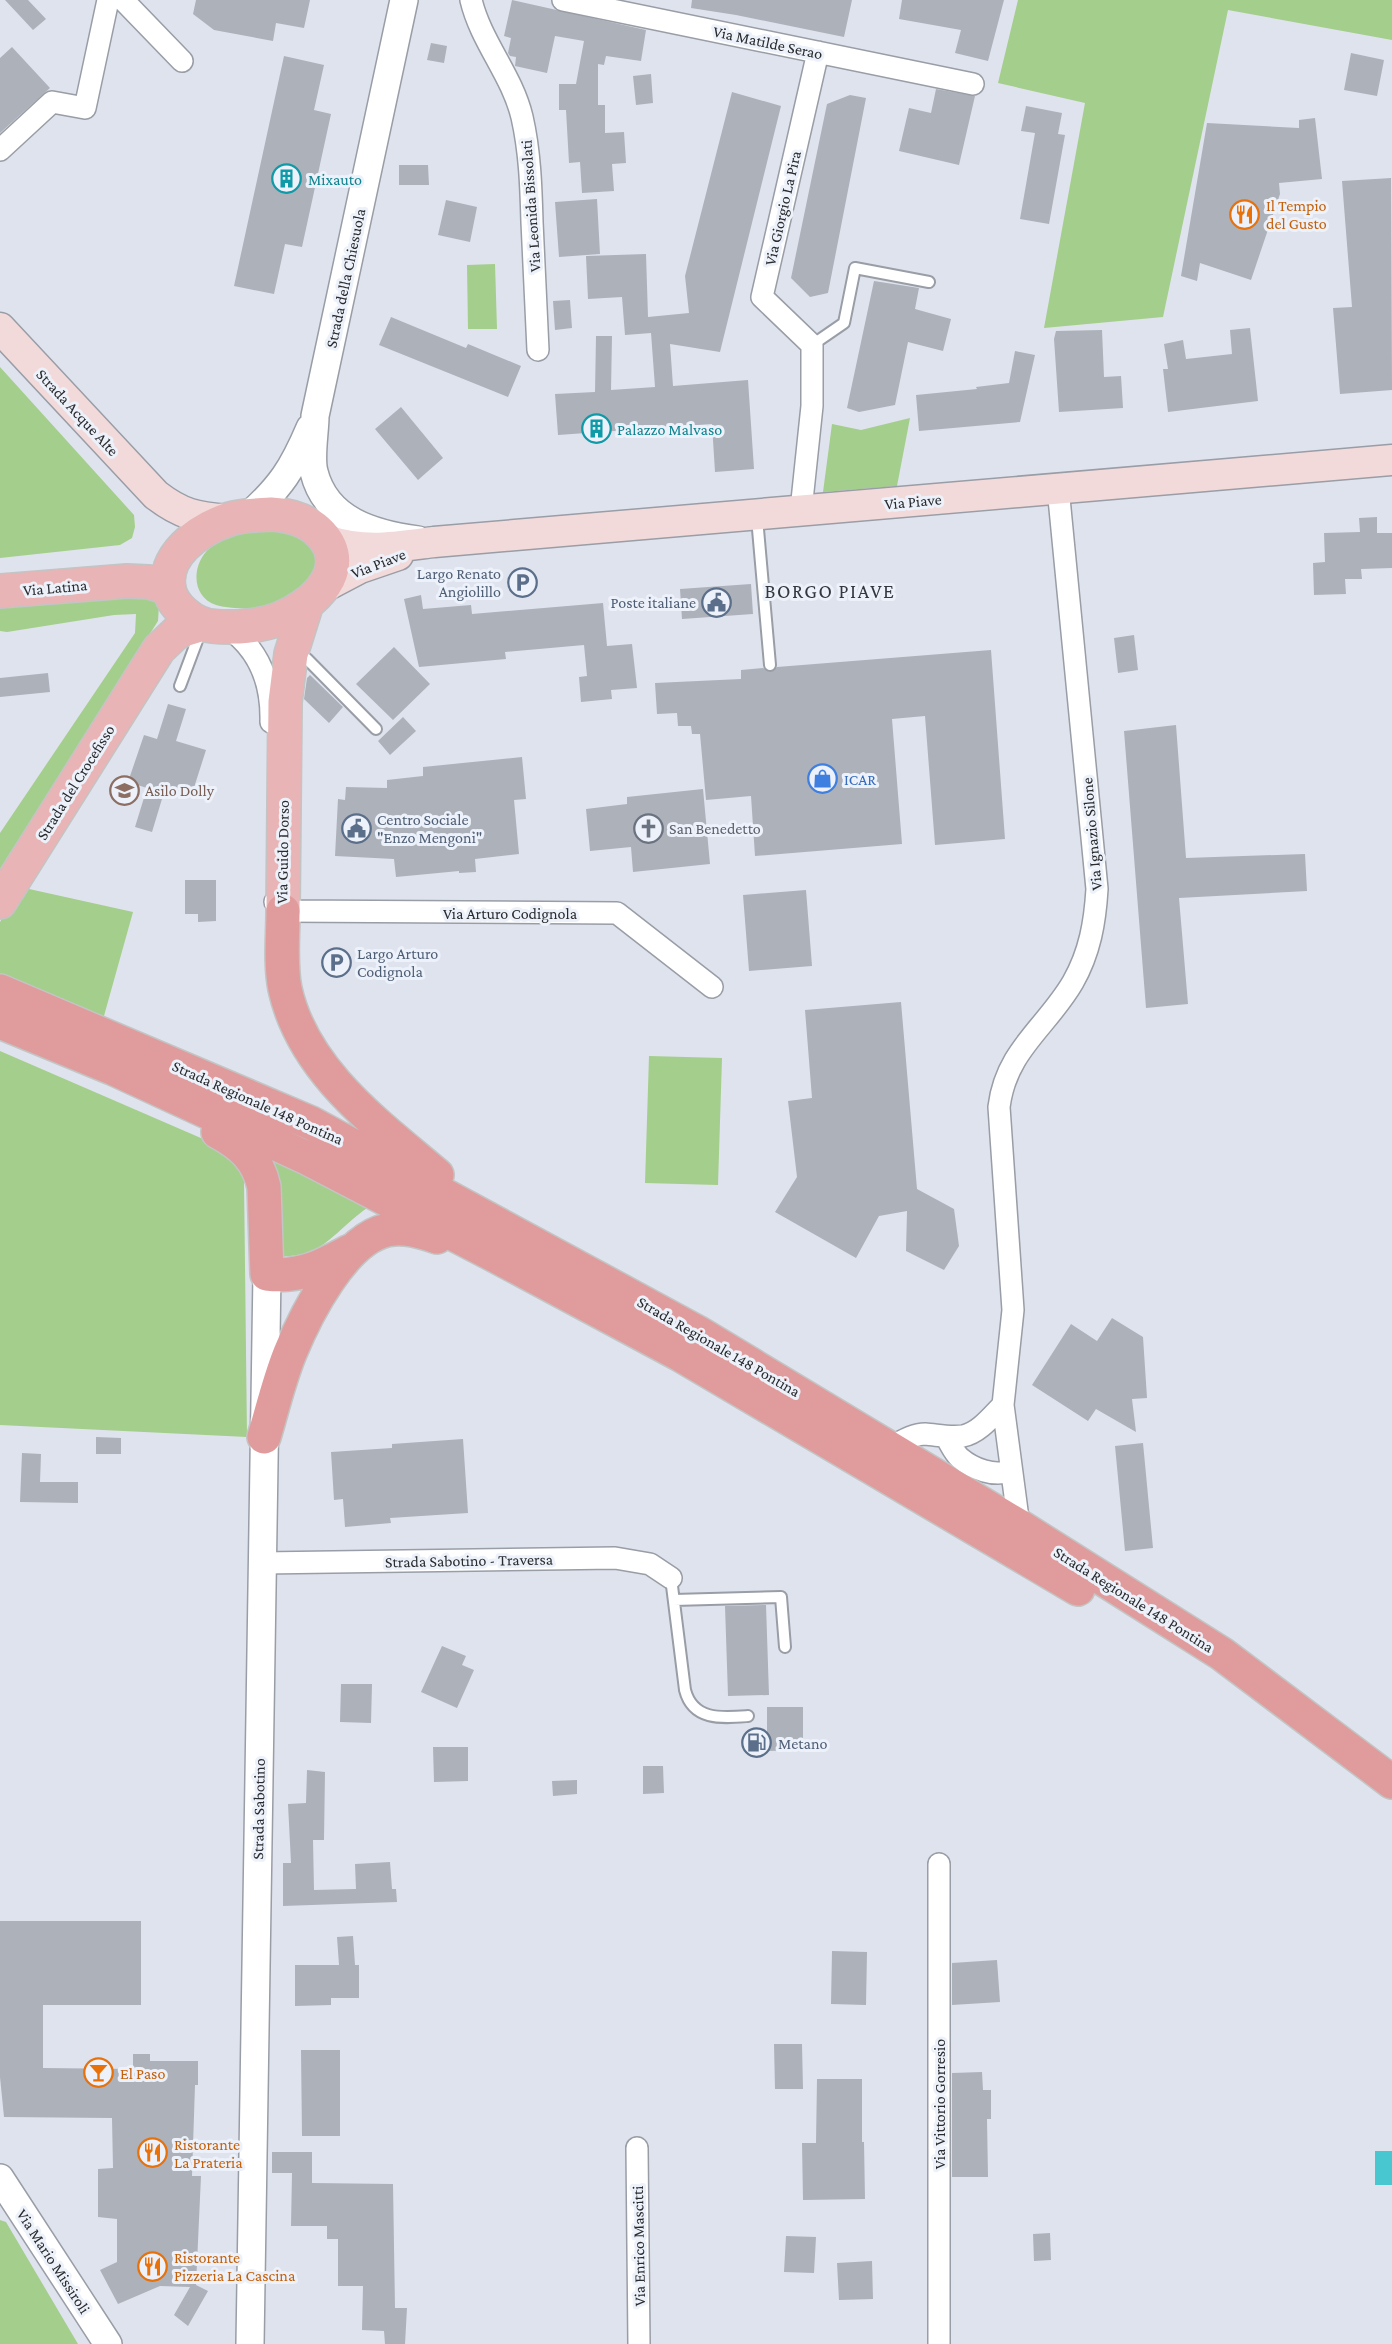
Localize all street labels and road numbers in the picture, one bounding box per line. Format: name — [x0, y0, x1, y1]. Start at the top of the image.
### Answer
street label: Via Matilde Serao — [712, 23, 824, 62]
street label: Via Leonida Bissolati — [517, 139, 544, 273]
street label: Via Giorgio La Pira — [761, 148, 805, 267]
street label: Strada della Chiesuola — [322, 206, 369, 349]
street label: Strada Acque Alte — [32, 365, 122, 460]
street label: Via Piave — [884, 491, 942, 512]
street label: Via Piave — [348, 545, 408, 582]
street label: Via Latina — [22, 576, 88, 599]
street label: Strada del Crocefisso — [33, 722, 118, 843]
street label: Via Ignazio Silone — [1078, 777, 1106, 891]
street label: Via Guido Dorso — [273, 800, 292, 904]
street label: Via Arturo Codignola — [443, 905, 578, 923]
street label: Strada Regionale 148 Pontina — [169, 1057, 346, 1149]
street label: Strada Regionale 148 Pontina — [634, 1293, 804, 1401]
street label: Strada Regionale 148 Pontina — [1050, 1543, 1217, 1657]
street label: Strada Sabotino - Traversa — [385, 1551, 554, 1570]
street label: Strada Sabotino — [249, 1758, 268, 1860]
street label: Via Vittorio Gorresio — [931, 2039, 948, 2169]
street label: Via Enrico Mascitti — [629, 2186, 648, 2306]
street label: Via Mario Missiroli — [14, 2206, 94, 2317]

